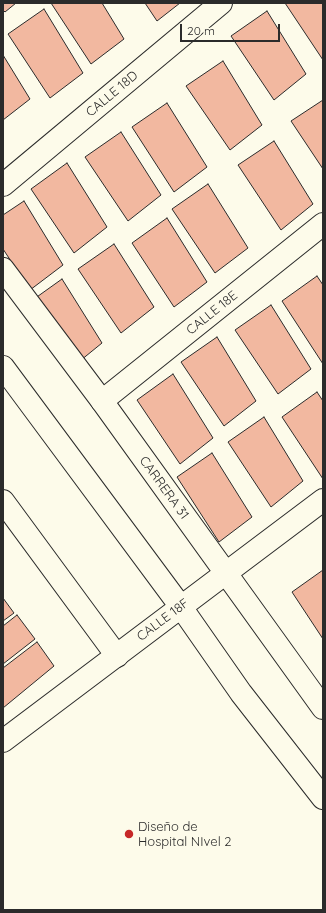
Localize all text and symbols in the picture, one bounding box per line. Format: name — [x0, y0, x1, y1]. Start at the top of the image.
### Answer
scale bar — [182, 16, 282, 42]
text: 20 m — [187, 23, 215, 38]
street label: CALLE 18D — [83, 68, 141, 120]
street label: CALLE 18E — [183, 288, 241, 338]
street label: CARRERA 31 — [136, 453, 192, 523]
street label: CALLE 18F — [134, 595, 192, 645]
place label: Diseño de Hospital NIvel 2 — [138, 819, 231, 850]
marker: Diseño de Hospital NIvel 2 — [123, 828, 135, 840]

